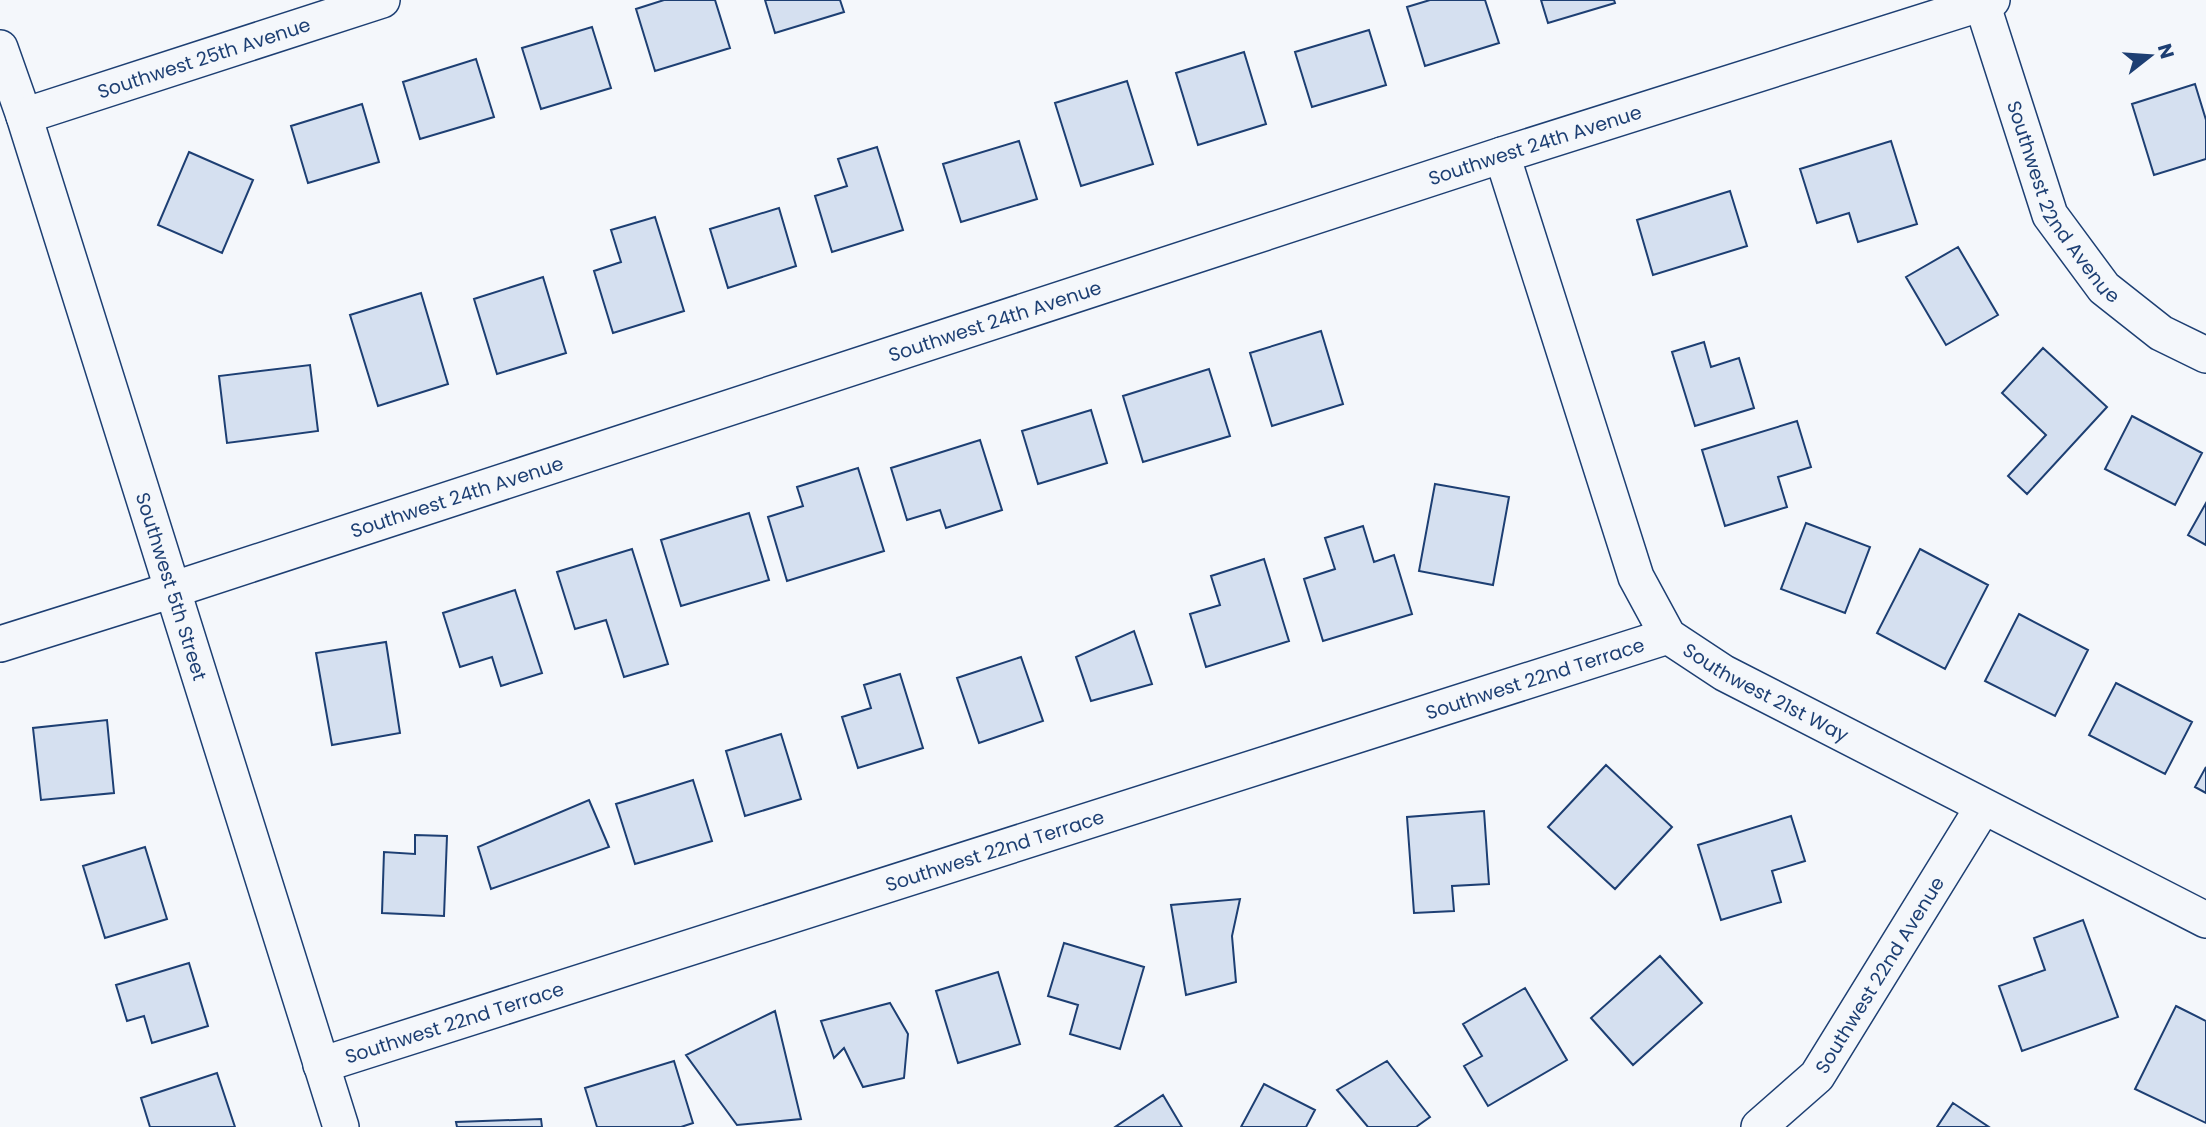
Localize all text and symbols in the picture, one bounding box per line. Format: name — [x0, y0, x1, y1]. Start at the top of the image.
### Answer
street label: Southwest 25th Avenue — [94, 11, 314, 105]
north arrow — [2115, 21, 2185, 91]
text: N — [2151, 40, 2181, 62]
street label: Southwest 22nd Avenue — [2000, 97, 2125, 310]
street label: Southwest 24th Avenue — [1425, 99, 1645, 192]
street label: Southwest 24th Avenue — [885, 274, 1105, 369]
street label: Southwest 24th Avenue — [347, 450, 567, 545]
street label: Southwest 5th Street — [129, 489, 213, 684]
street label: Southwest 22nd Terrace — [1422, 631, 1648, 726]
street label: Southwest 21st Way — [1678, 637, 1853, 749]
street label: Southwest 22nd Terrace — [882, 803, 1108, 898]
street label: Southwest 22nd Avenue — [1809, 871, 1951, 1079]
street label: Southwest 22nd Terrace — [342, 975, 567, 1070]

